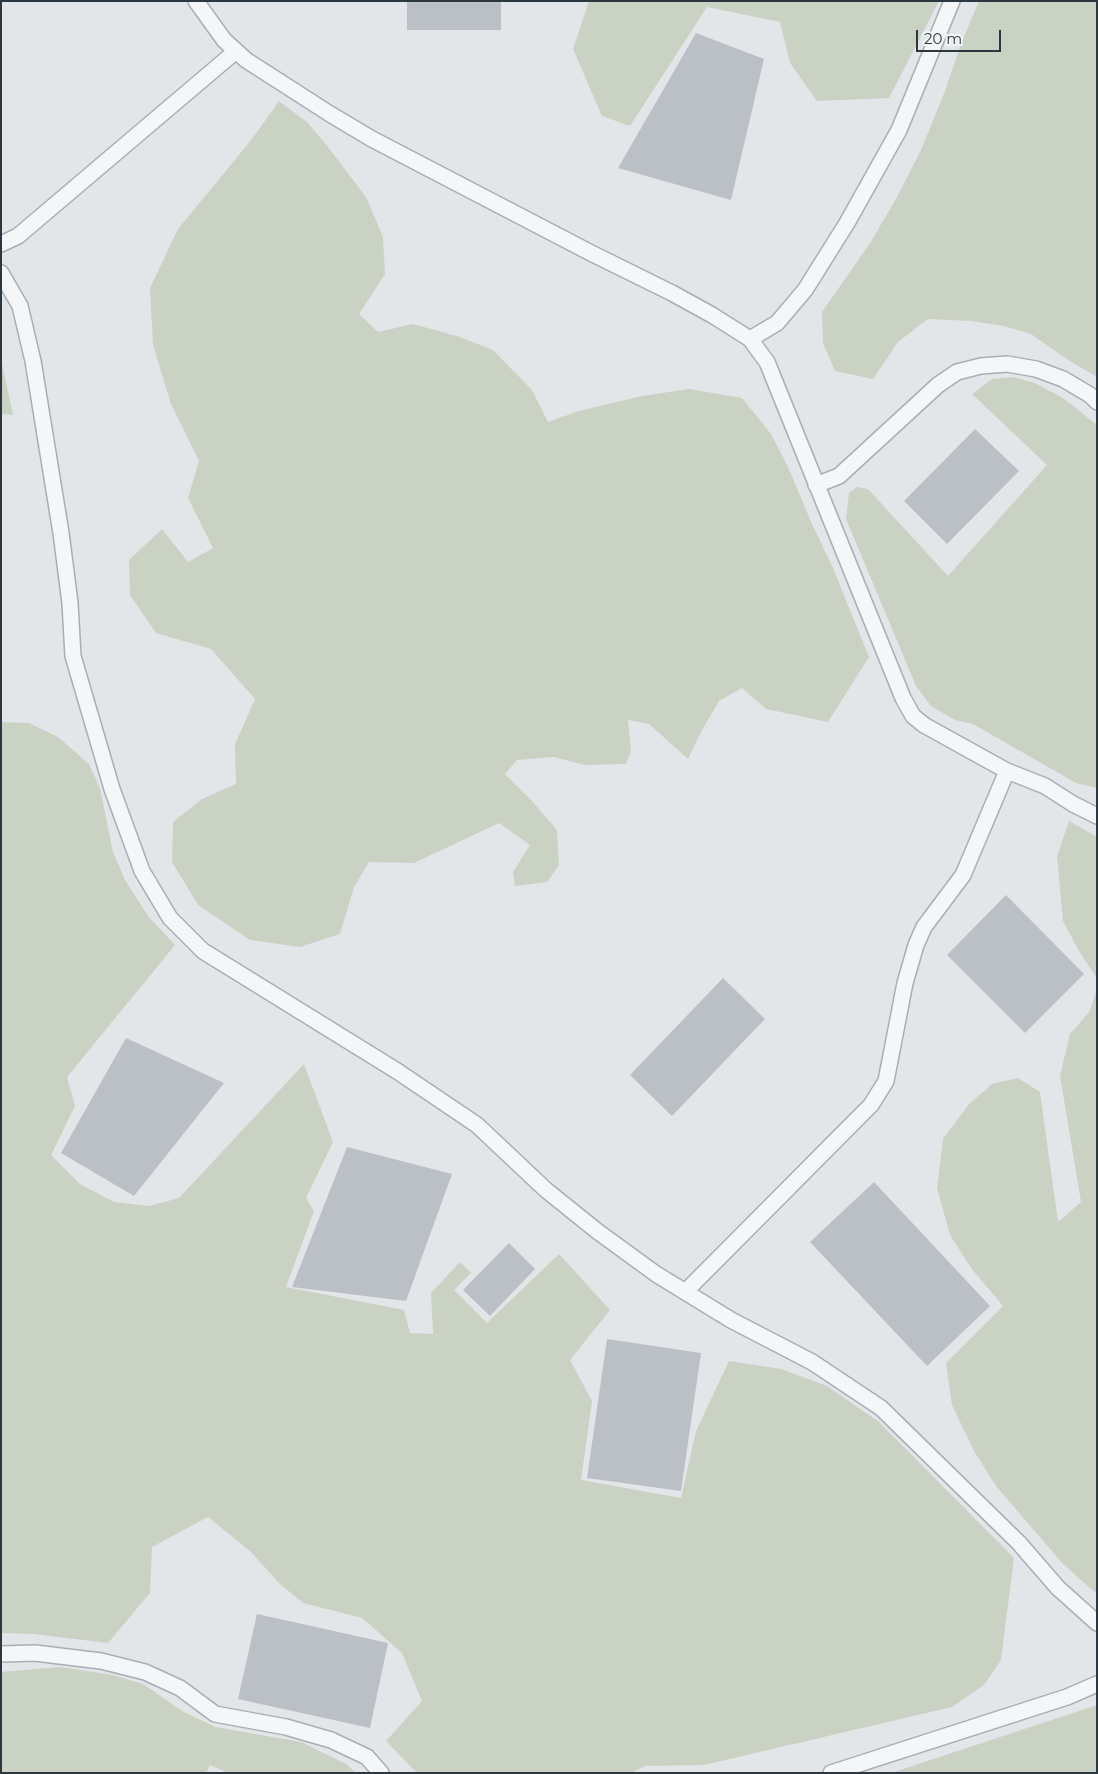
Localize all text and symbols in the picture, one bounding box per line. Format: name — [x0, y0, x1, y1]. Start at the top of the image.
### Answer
scale bar — [918, 20, 1003, 52]
text: 20 m — [924, 29, 962, 48]

